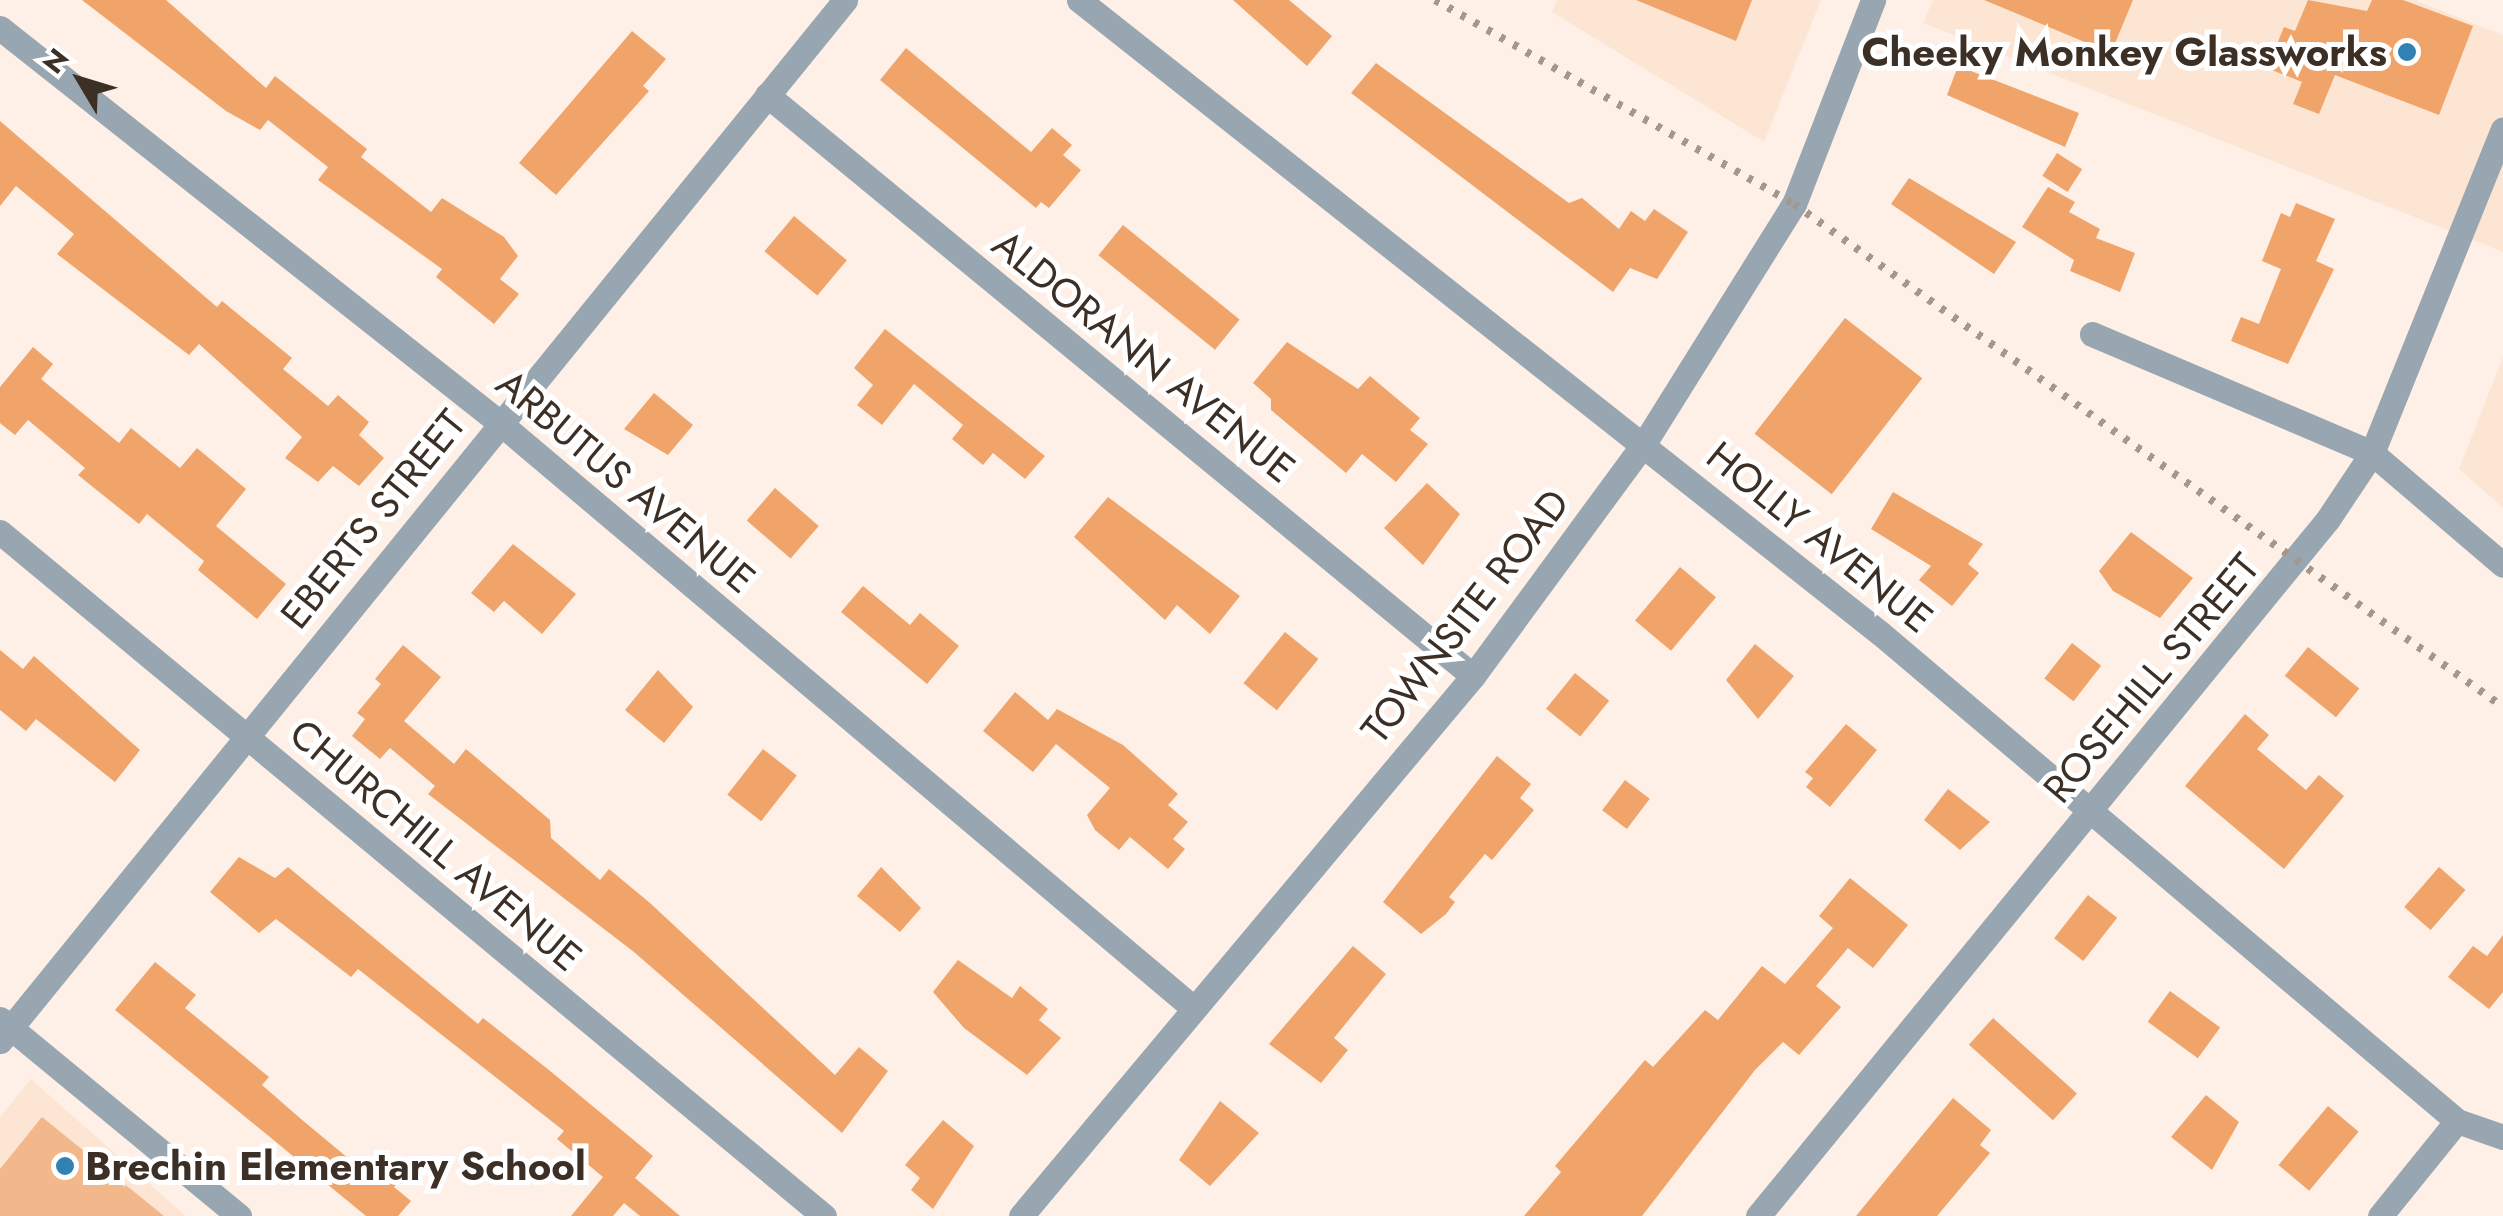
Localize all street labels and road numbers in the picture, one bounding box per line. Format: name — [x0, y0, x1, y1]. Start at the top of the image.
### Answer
street label: ALDORANN AVENUE — [983, 219, 1305, 493]
street label: ARBUTUS AVENUE — [487, 359, 765, 603]
street label: EBERTS STREET — [270, 400, 476, 638]
street label: HOLLY AVENUE — [1697, 431, 1943, 643]
street label: TOWNSITE ROAD — [1351, 480, 1579, 752]
street label: ROSEHILL STREET — [2033, 544, 2269, 812]
street label: CHURCHILL AVENUE — [280, 709, 592, 981]

